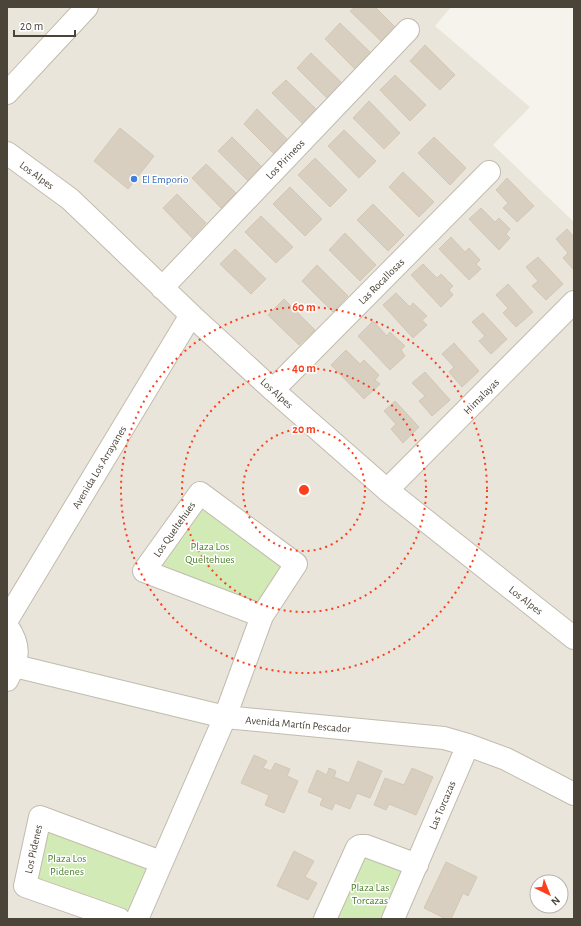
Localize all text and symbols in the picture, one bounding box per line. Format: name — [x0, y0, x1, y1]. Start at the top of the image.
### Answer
scale bar — [14, 12, 75, 38]
text: 20 m — [20, 20, 43, 32]
street label: Los Pirineos — [264, 137, 307, 181]
street label: Los Alpes — [17, 159, 56, 191]
marker: El Emporio — [129, 174, 139, 184]
place label: El Emporio — [142, 174, 188, 185]
street label: Las Rocallosas — [356, 256, 406, 306]
text: 60 m — [292, 301, 316, 313]
text: 40 m — [292, 362, 316, 374]
street label: Los Alpes — [258, 376, 295, 411]
street label: Himalayas — [461, 376, 501, 416]
text: 20 m — [292, 423, 316, 435]
street label: Avenida Los Arrayanes — [70, 424, 129, 511]
centre of rings — [297, 483, 311, 497]
street label: Los Queltehues — [151, 500, 198, 559]
park label: Plaza Los Queltehues — [185, 541, 235, 565]
street label: Los Alpes — [507, 584, 545, 617]
street label: Avenida Martín Pescador — [245, 714, 351, 735]
street label: Las Torcazas — [427, 779, 458, 831]
street label: Los Pidenes — [23, 824, 44, 875]
park label: Plaza Los Pidenes — [48, 853, 86, 877]
north arrow — [529, 874, 569, 914]
park label: Plaza Las Torcazas — [351, 882, 389, 906]
text: N — [549, 894, 562, 908]

